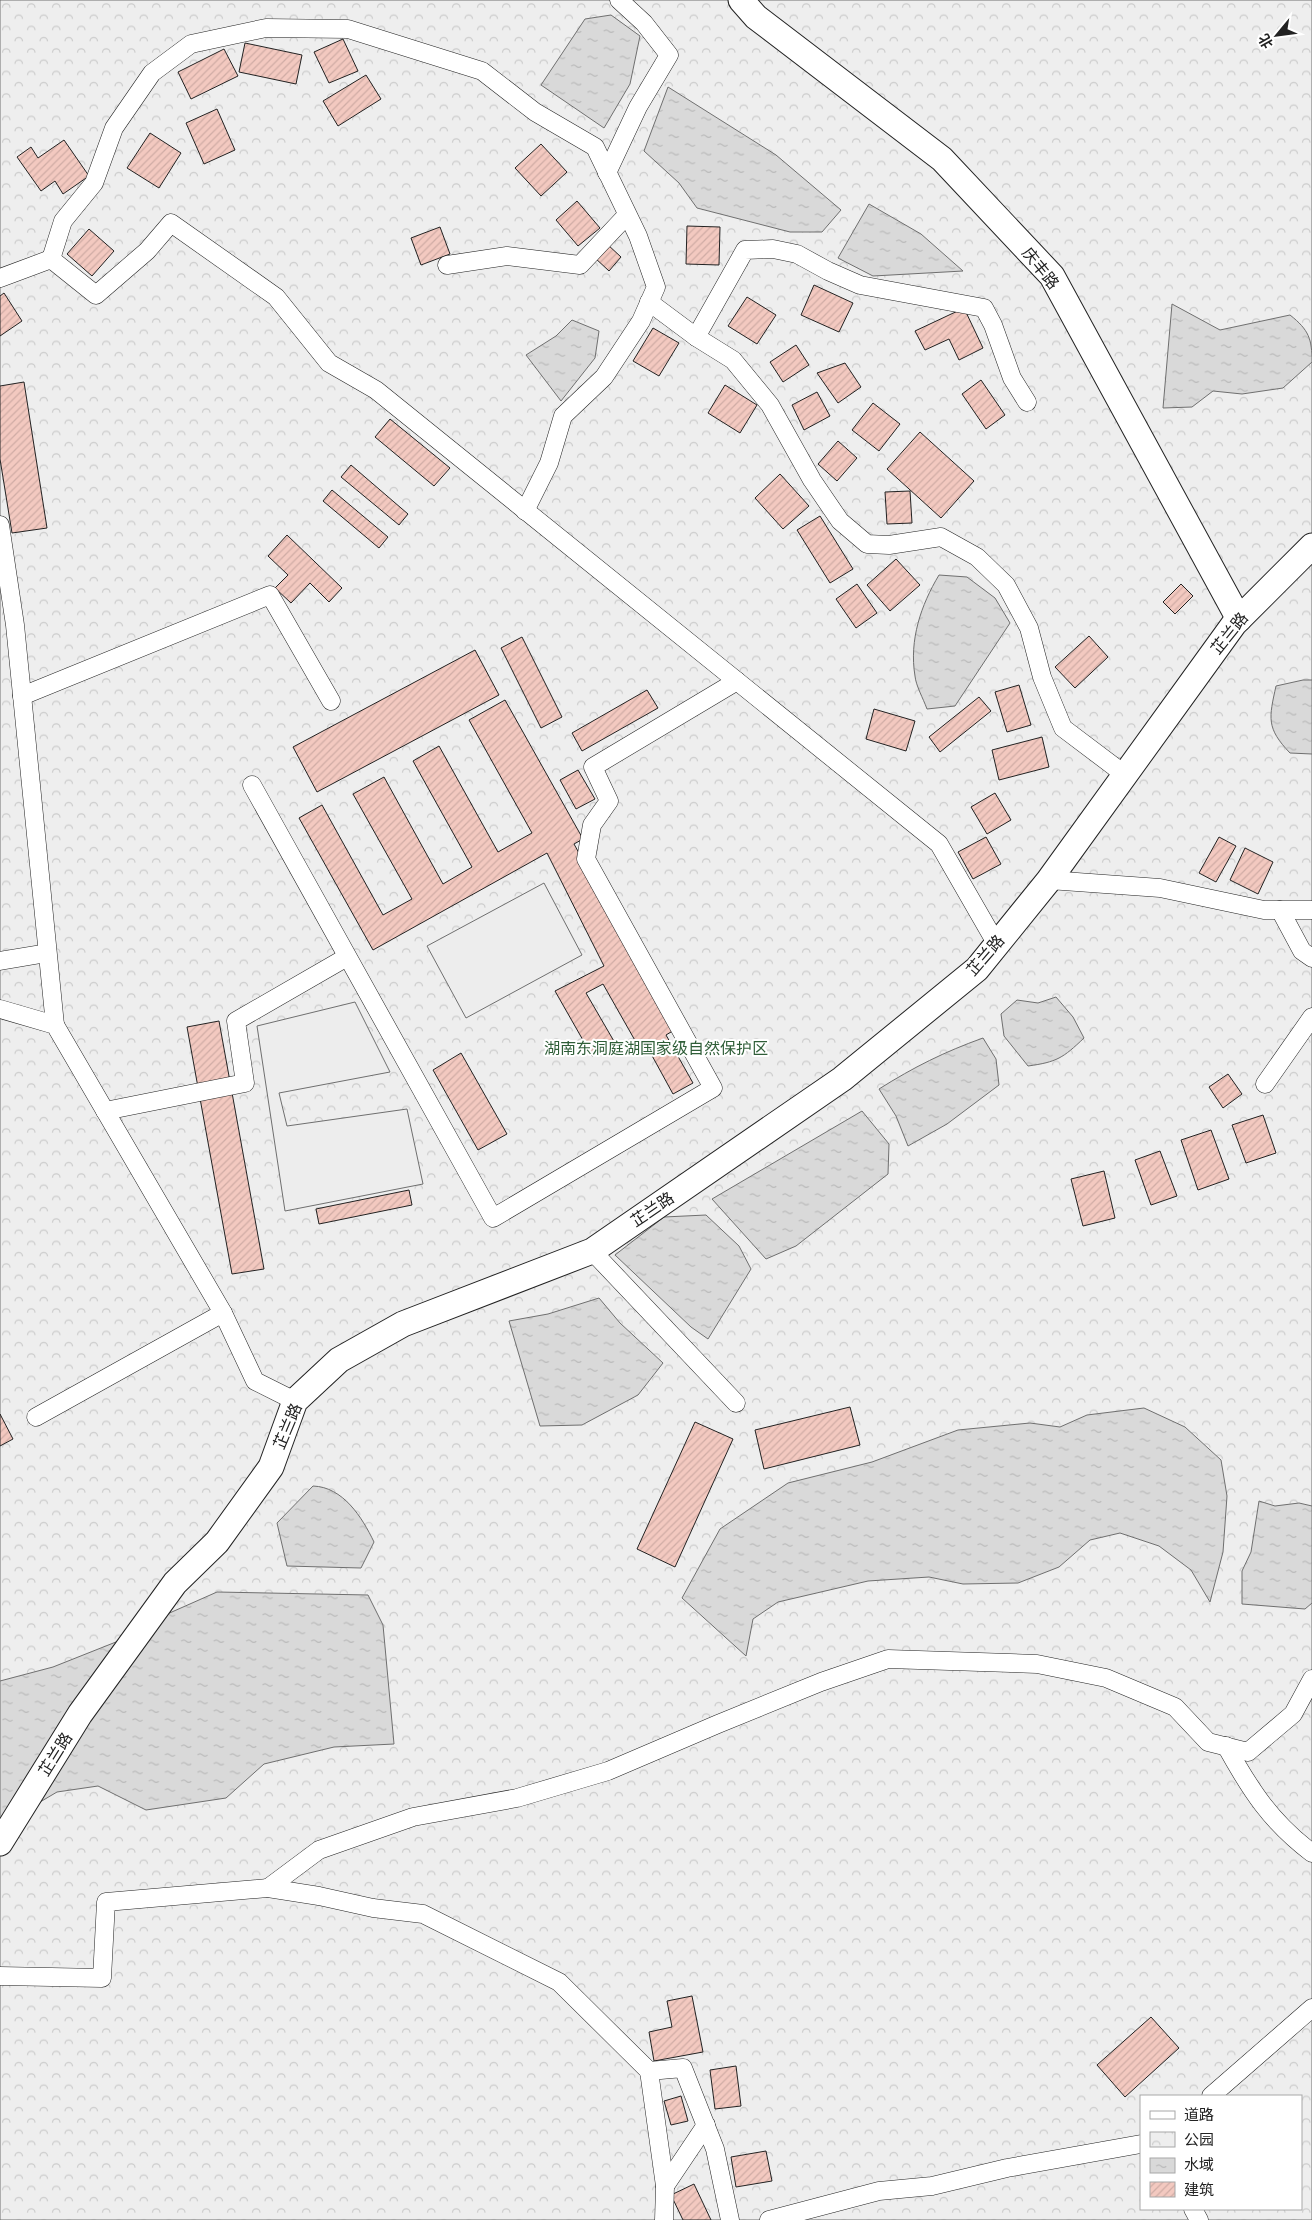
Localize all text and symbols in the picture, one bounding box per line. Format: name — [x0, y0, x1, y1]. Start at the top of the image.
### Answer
north arrow — [1252, 10, 1302, 60]
text: 北 — [1256, 30, 1278, 51]
street label: 庆丰路 — [1017, 244, 1062, 294]
street label: 芷兰路 — [1208, 609, 1253, 659]
street label: 芷兰路 — [963, 932, 1010, 981]
park label: 湖南东洞庭湖国家级自然保护区 — [544, 1039, 768, 1060]
street label: 芷兰路 — [628, 1189, 679, 1232]
street label: 芷兰路 — [270, 1401, 307, 1453]
street label: 芷兰路 — [35, 1729, 78, 1781]
legend — [1140, 2095, 1302, 2210]
text: 道路 — [1184, 2107, 1214, 2126]
text: 公园 — [1184, 2132, 1214, 2151]
text: 水域 — [1184, 2157, 1214, 2176]
text: 建筑 — [1184, 2182, 1214, 2201]

